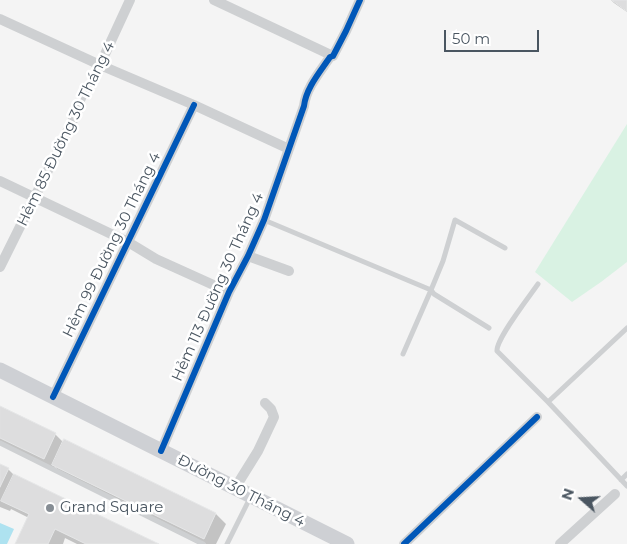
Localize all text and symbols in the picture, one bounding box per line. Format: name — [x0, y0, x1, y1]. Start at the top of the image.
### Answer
scale bar — [447, 20, 542, 52]
text: 50 m — [452, 29, 490, 48]
street label: Hẻm 85 Đường 30 Tháng 4 — [13, 39, 119, 229]
street label: Hẻm 99 Đường 30 Tháng 4 — [59, 150, 165, 340]
street label: Hẻm 113 Đường 30 Tháng 4 — [168, 190, 268, 384]
street label: Đường 30 Tháng 4 — [174, 451, 308, 531]
north arrow — [557, 474, 607, 524]
text: N — [557, 486, 578, 502]
place label: Grand Square — [60, 499, 163, 517]
marker: Grand Square — [44, 502, 56, 514]

